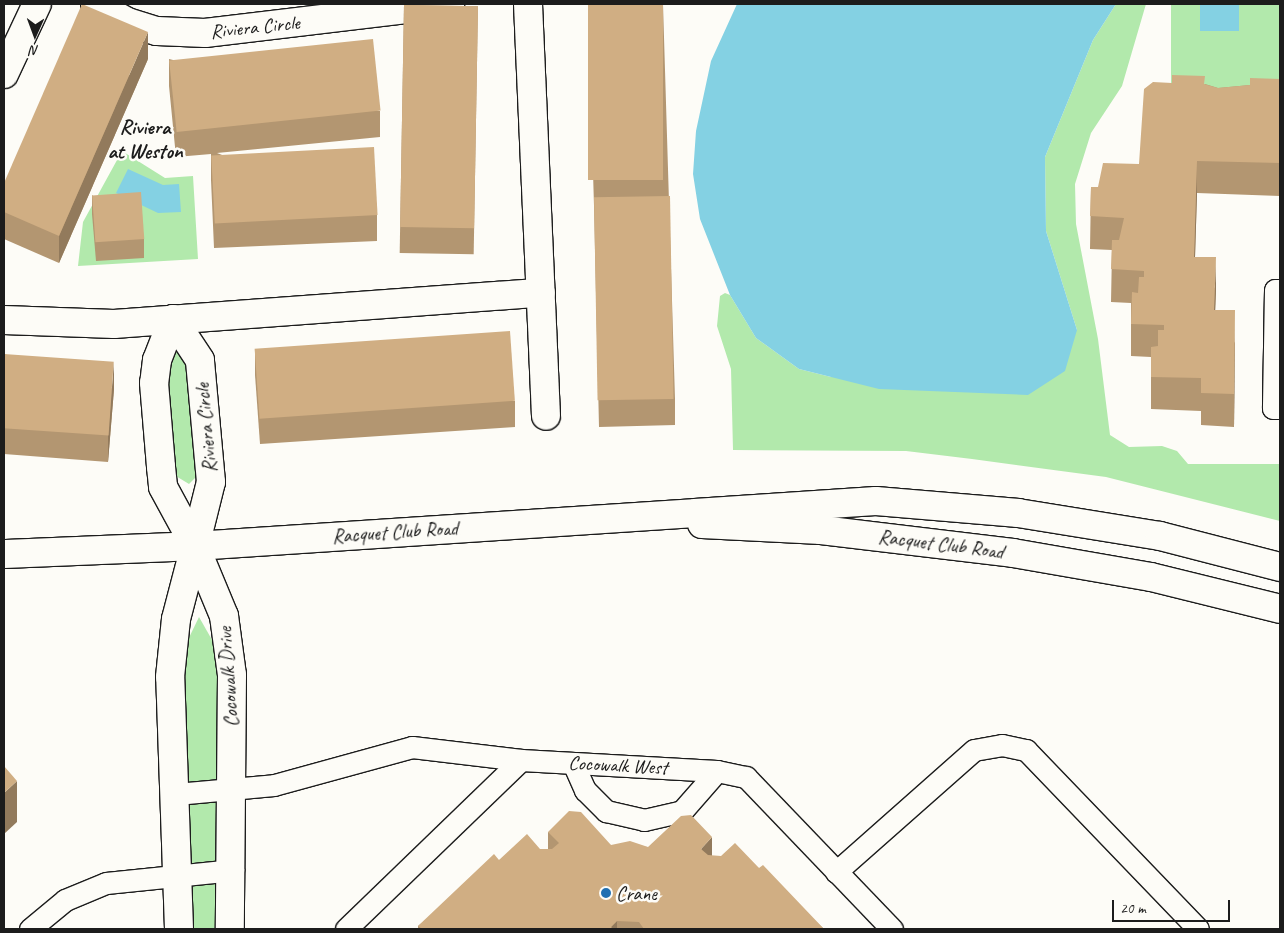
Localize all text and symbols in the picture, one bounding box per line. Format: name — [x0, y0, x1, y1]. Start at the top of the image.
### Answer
north arrow — [10, 10, 60, 60]
street label: Riviera Circle — [209, 10, 301, 44]
text: N — [30, 42, 39, 59]
district label: Riviera at Weston — [107, 114, 183, 164]
street label: Riviera Circle — [190, 382, 222, 474]
street label: Racquet Club Road — [331, 516, 459, 548]
street label: Racquet Club Road — [877, 524, 1005, 564]
street label: Cocowalk Drive — [213, 626, 243, 728]
street label: Cocowalk West — [568, 750, 668, 780]
place label: Crane — [616, 881, 657, 905]
marker: Crane — [600, 887, 612, 899]
scale bar — [1114, 890, 1232, 922]
text: 20 m — [1120, 899, 1146, 918]

